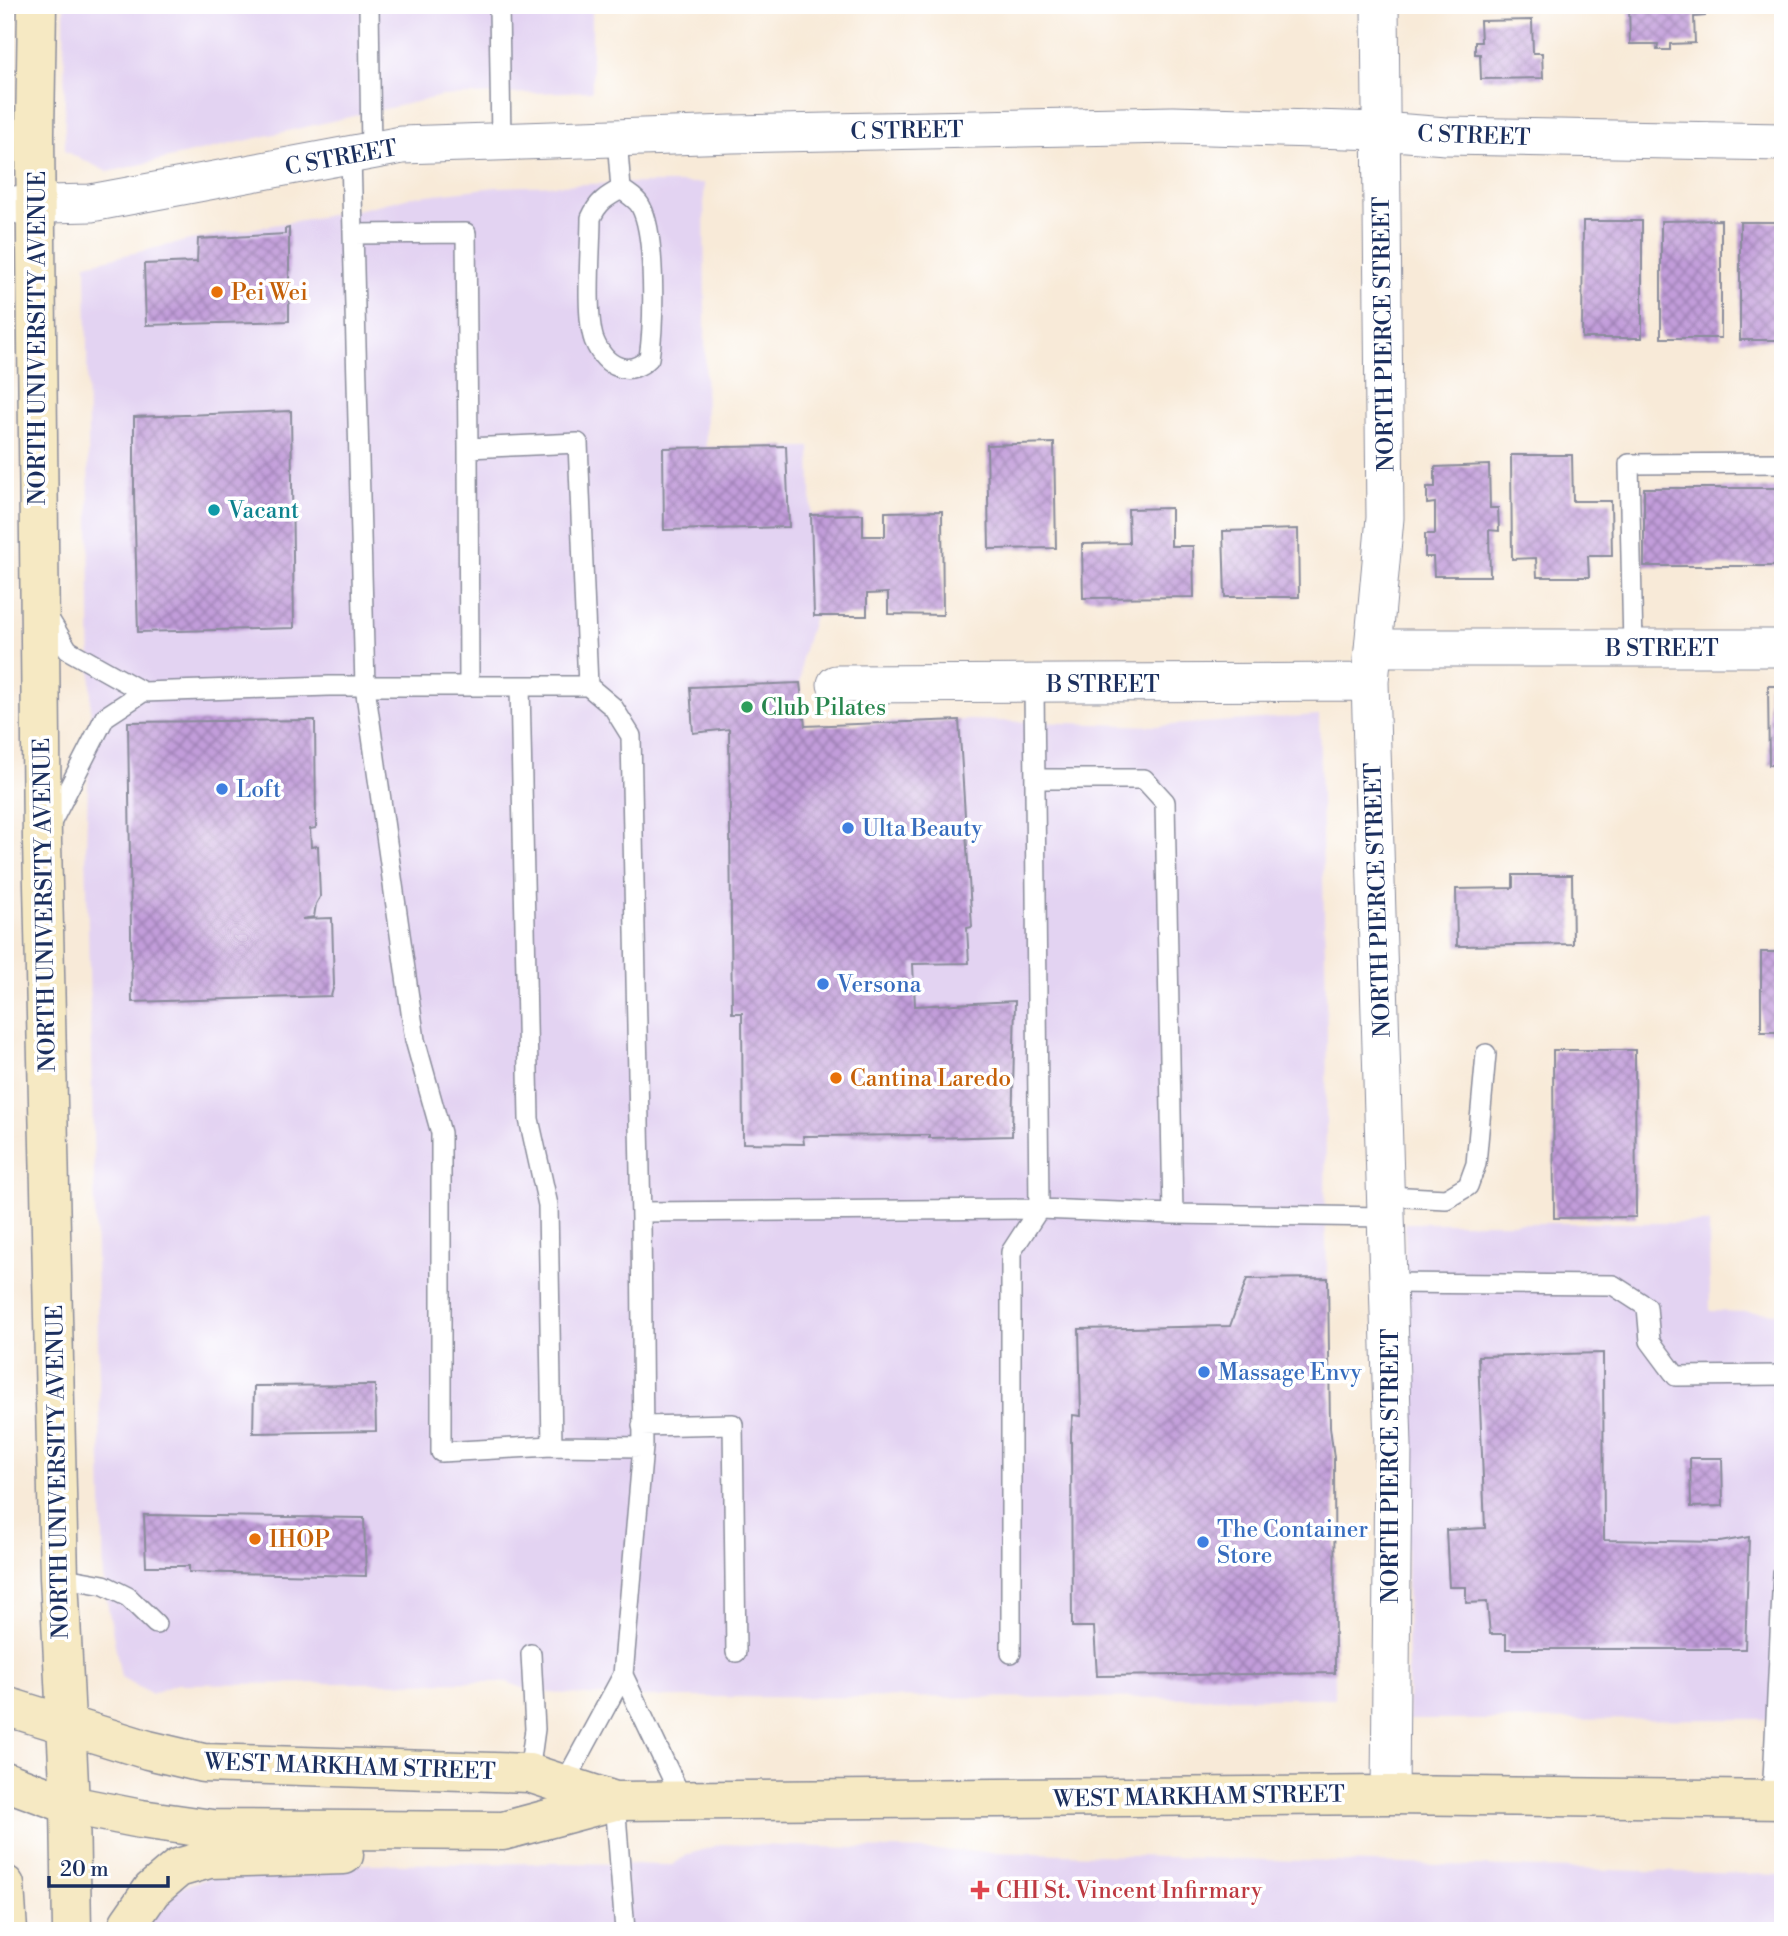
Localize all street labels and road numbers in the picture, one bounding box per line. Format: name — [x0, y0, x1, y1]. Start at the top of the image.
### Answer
street label: C STREET — [850, 116, 964, 146]
street label: C STREET — [1417, 120, 1531, 152]
street label: C STREET — [283, 134, 399, 182]
street label: NORTH UNIVERSITY AVENUE — [24, 171, 52, 505]
street label: NORTH PIERCE STREET — [1368, 196, 1400, 472]
street label: B STREET — [1604, 635, 1719, 663]
street label: B STREET — [1045, 671, 1160, 699]
street label: NORTH UNIVERSITY AVENUE — [28, 738, 62, 1072]
street label: NORTH PIERCE STREET — [1359, 762, 1397, 1038]
street label: NORTH UNIVERSITY AVENUE — [41, 1305, 75, 1639]
street label: NORTH PIERCE STREET — [1377, 1328, 1405, 1604]
street label: WEST MARKHAM STREET — [203, 1748, 496, 1786]
street label: WEST MARKHAM STREET — [1052, 1780, 1345, 1814]

